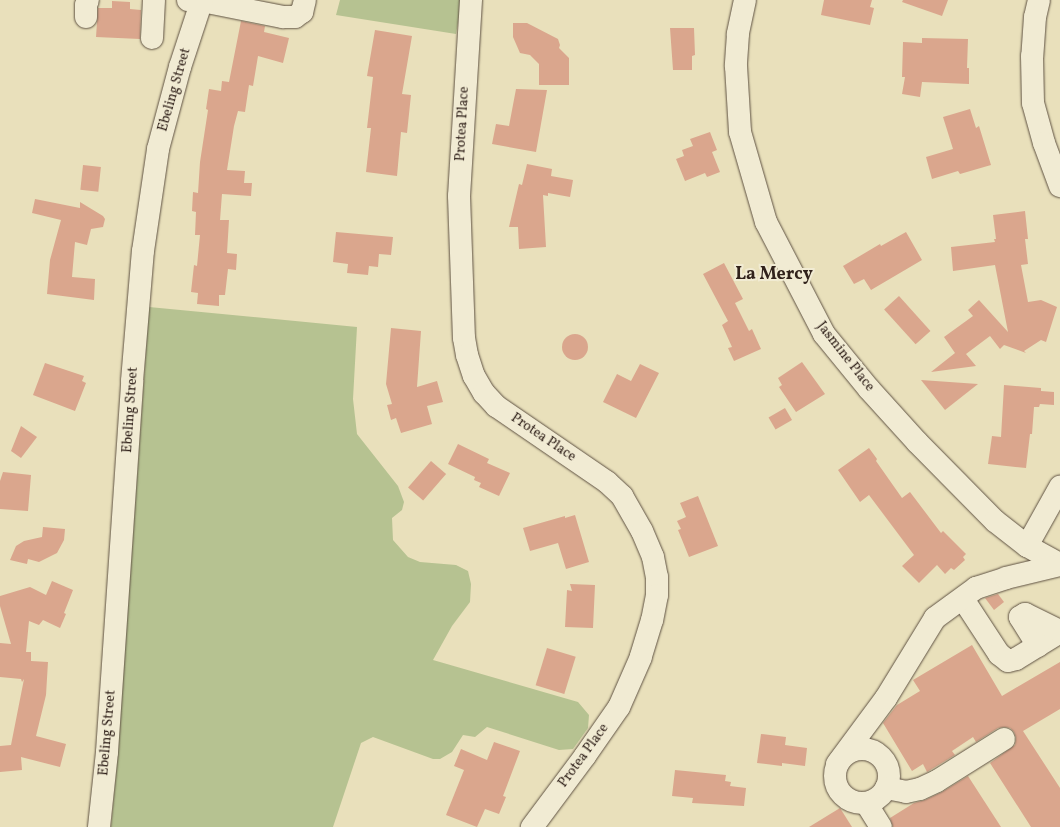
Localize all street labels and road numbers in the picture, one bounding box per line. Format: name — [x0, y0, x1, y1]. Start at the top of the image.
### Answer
street label: Ebeling Street — [155, 46, 195, 134]
street label: Protea Place — [453, 86, 473, 162]
street label: Jasmine Place — [812, 319, 878, 395]
street label: Ebeling Street — [120, 366, 142, 454]
street label: Protea Place — [507, 410, 579, 466]
street label: Ebeling Street — [96, 689, 120, 777]
street label: Protea Place — [555, 721, 613, 791]

